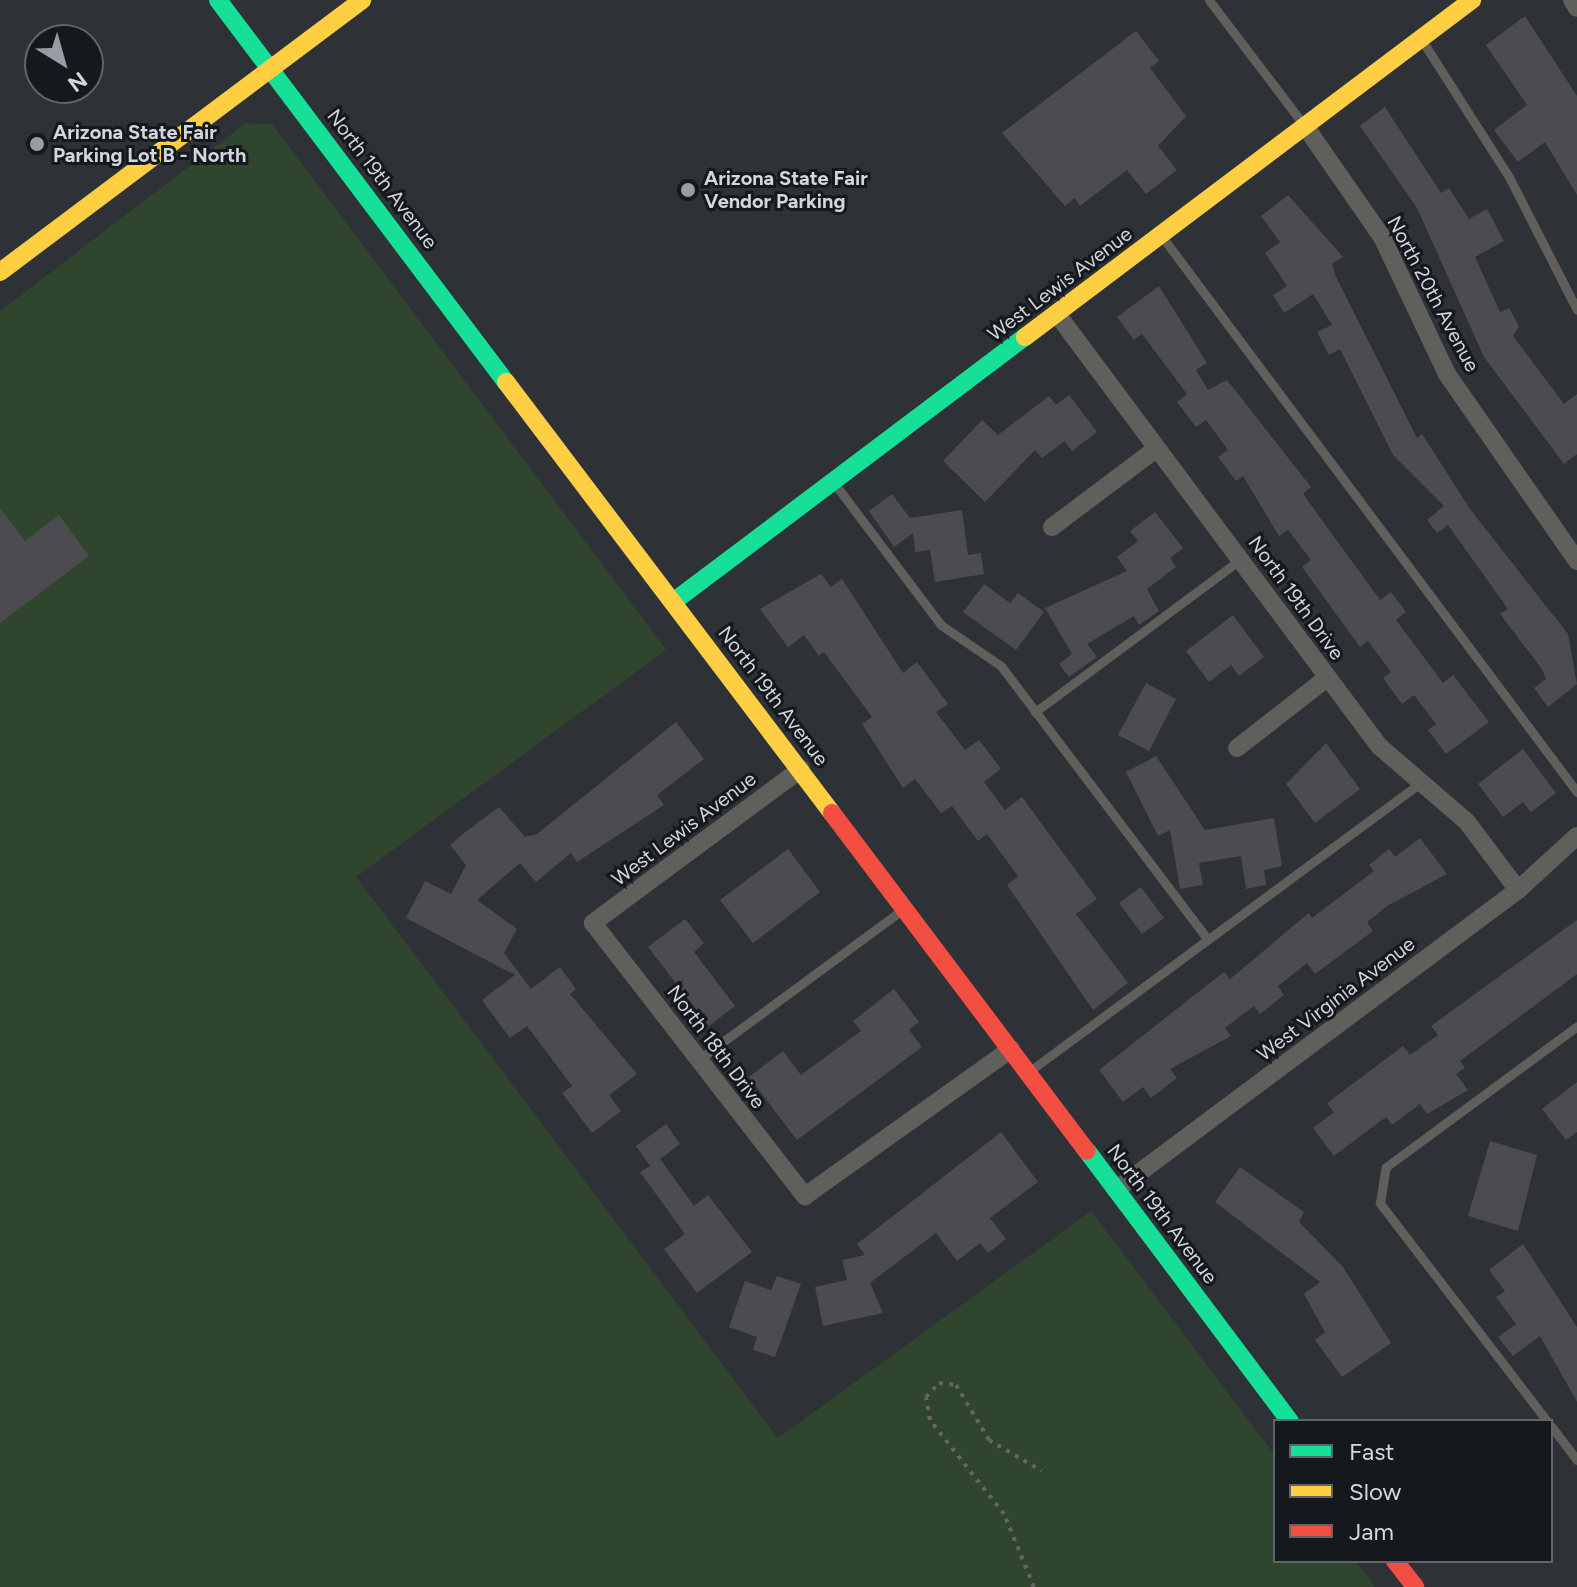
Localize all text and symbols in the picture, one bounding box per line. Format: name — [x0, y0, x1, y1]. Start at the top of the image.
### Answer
north arrow — [24, 24, 104, 104]
text: N — [63, 66, 92, 98]
street label: North 19th Avenue — [322, 105, 442, 253]
place label: Arizona State Fair Parking Lot B - North — [53, 120, 246, 167]
marker: Arizona State Fair Parking Lot B - North — [28, 135, 46, 153]
place label: Arizona State Fair Vendor Parking — [704, 166, 868, 213]
marker: Arizona State Fair Vendor Parking — [679, 181, 697, 199]
street label: North 20th Avenue — [1382, 212, 1484, 376]
street label: West Lewis Avenue — [983, 222, 1137, 346]
street label: North 19th Drive — [1243, 531, 1349, 665]
street label: North 19th Avenue — [713, 622, 833, 770]
street label: West Lewis Avenue — [607, 767, 761, 891]
street label: West Virginia Avenue — [1252, 932, 1420, 1066]
street label: North 18th Drive — [662, 981, 770, 1113]
street label: North 19th Avenue — [1102, 1140, 1222, 1288]
legend — [1273, 1419, 1553, 1563]
text: Fast — [1349, 1437, 1394, 1466]
text: Slow — [1349, 1477, 1401, 1506]
text: Jam — [1349, 1517, 1394, 1546]

